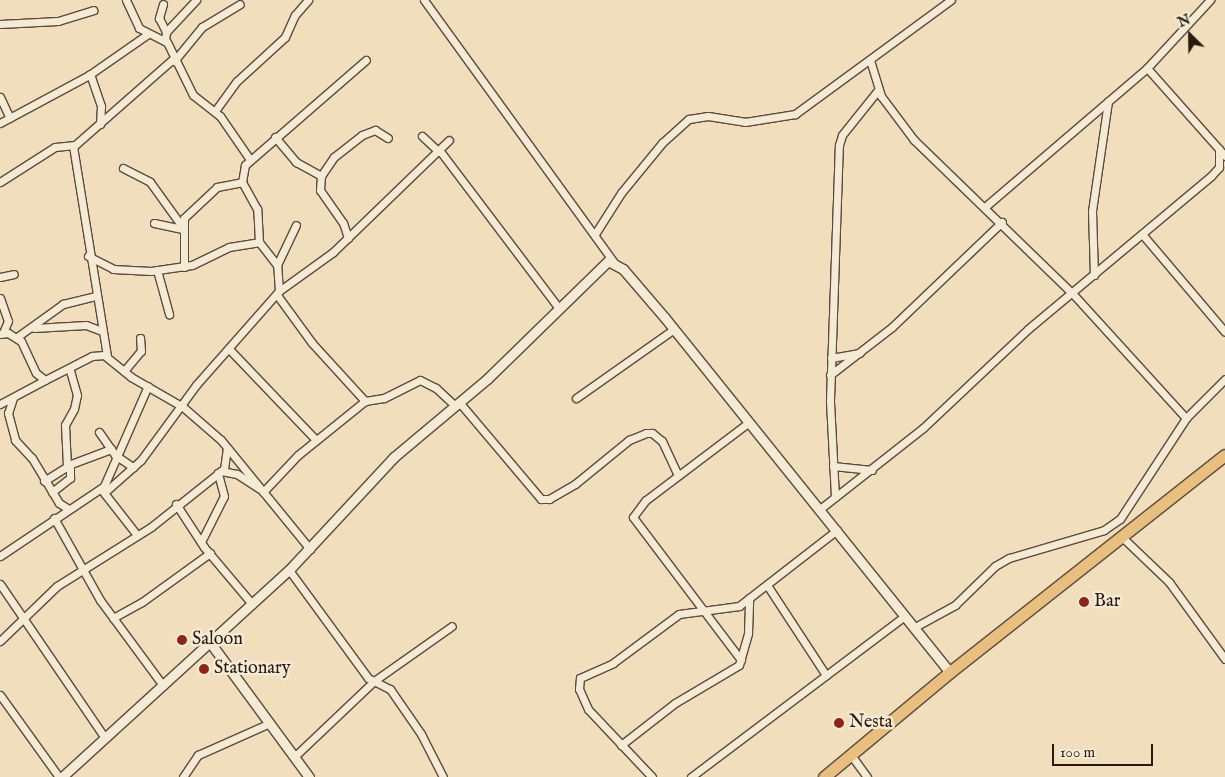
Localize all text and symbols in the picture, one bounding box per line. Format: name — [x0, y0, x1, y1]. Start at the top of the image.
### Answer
north arrow — [1165, 10, 1215, 60]
text: N — [1175, 11, 1193, 32]
place label: Bar — [1094, 591, 1120, 613]
marker: Bar — [1078, 596, 1090, 608]
place label: Saloon — [192, 629, 243, 651]
marker: Saloon — [176, 634, 188, 646]
place label: Stationary — [214, 658, 291, 680]
marker: Stationary — [198, 663, 210, 675]
place label: Nesta — [849, 712, 893, 734]
marker: Nesta — [833, 717, 845, 729]
scale bar — [1055, 734, 1156, 766]
text: 100 m — [1060, 743, 1095, 762]

